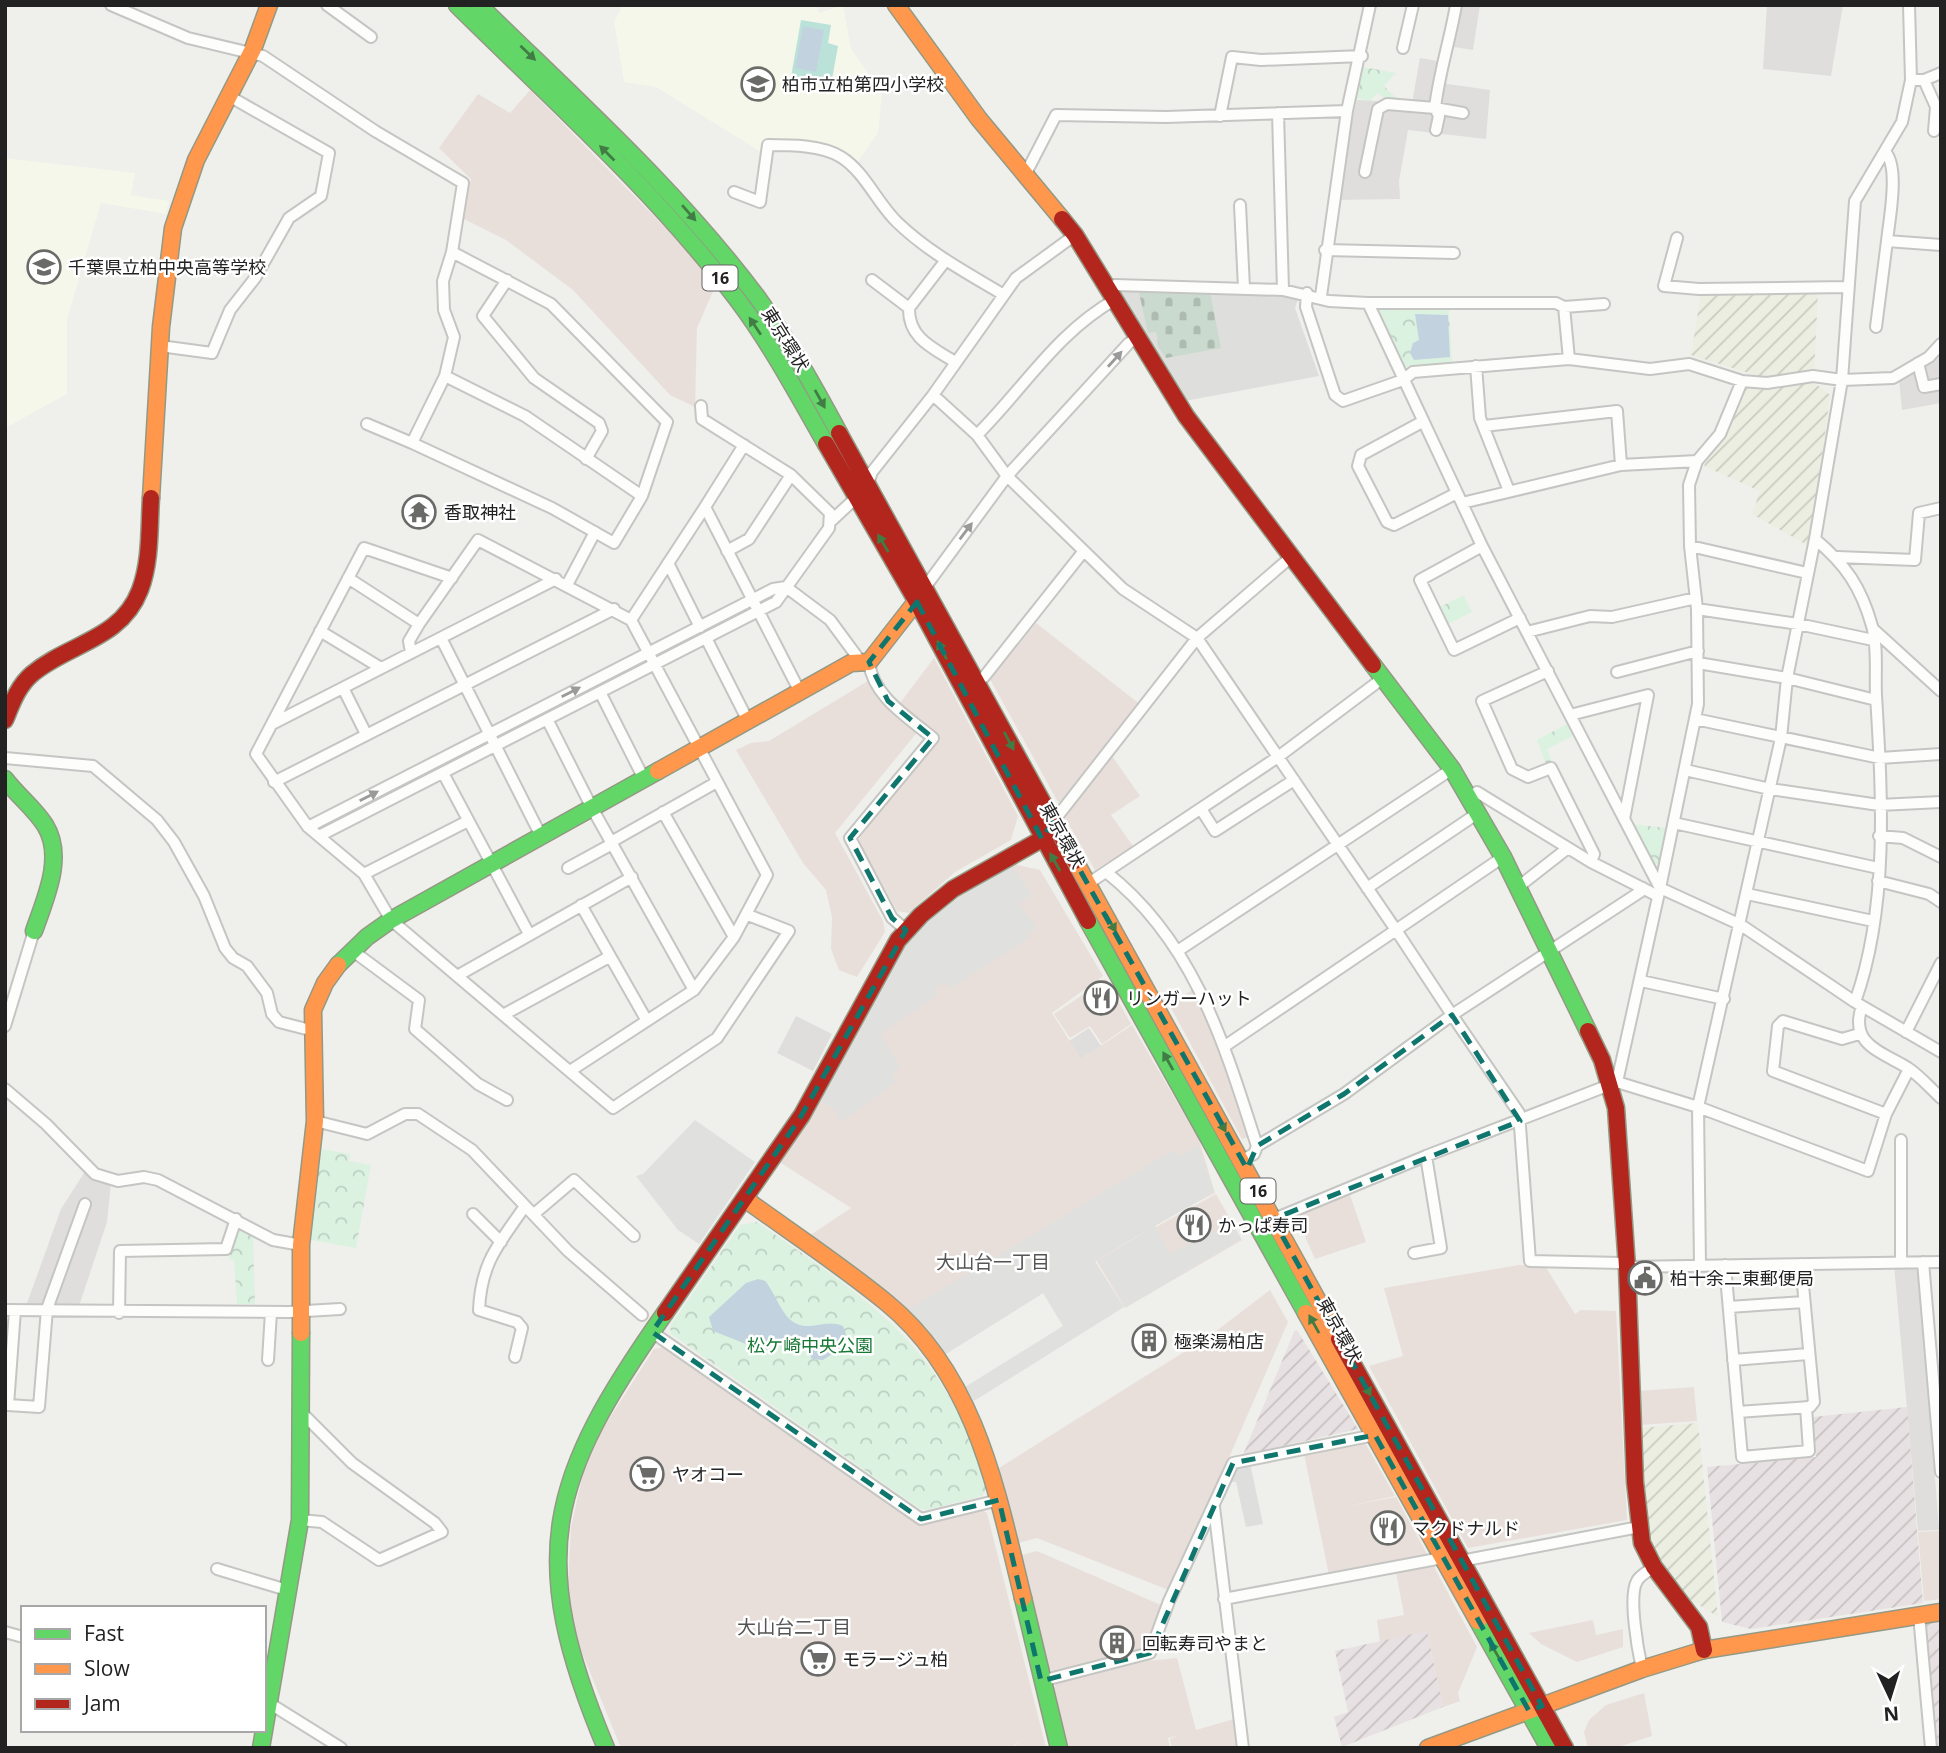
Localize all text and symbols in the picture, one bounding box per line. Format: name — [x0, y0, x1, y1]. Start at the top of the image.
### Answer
one-way arrow — [519, 44, 536, 60]
school or university icon: 柏市立柏第四小学校 — [739, 65, 777, 103]
place label: 柏市立柏第四小学校 — [782, 72, 944, 96]
one-way arrow — [599, 145, 616, 162]
one-way arrow — [681, 205, 696, 222]
school or university icon: 千葉県立柏中央高等学校 — [25, 248, 63, 286]
place label: 千葉県立柏中央高等学校 — [68, 255, 266, 279]
road number: 16 — [702, 266, 738, 290]
street label: 東京環状 — [757, 302, 815, 376]
one-way arrow — [749, 316, 762, 335]
one-way arrow — [1106, 351, 1122, 368]
one-way arrow — [814, 389, 826, 409]
temple icon: 香取神社 — [400, 493, 438, 531]
place label: 香取神社 — [444, 500, 516, 524]
one-way arrow — [959, 523, 974, 541]
one-way arrow — [877, 533, 889, 552]
one-way arrow — [936, 640, 947, 660]
one-way arrow — [561, 687, 581, 698]
one-way arrow — [1004, 731, 1015, 751]
one-way arrow — [359, 791, 379, 802]
street label: 東京環状 — [1035, 798, 1091, 872]
one-way arrow — [1049, 852, 1061, 872]
one-way arrow — [1105, 914, 1117, 933]
restaurant icon: リンガーハット — [1082, 979, 1120, 1017]
place label: リンガーハット — [1126, 986, 1252, 1010]
one-way arrow — [1162, 1051, 1174, 1070]
one-way arrow — [1215, 1113, 1227, 1132]
road number: 16 — [1240, 1178, 1276, 1204]
restaurant icon: かっぱ寿司 — [1175, 1206, 1213, 1244]
place label: かっぱ寿司 — [1218, 1213, 1308, 1237]
district label: 大山台一丁目 — [936, 1249, 1050, 1275]
public building icon: 柏十余二東郵便局 — [1626, 1259, 1664, 1297]
place label: 柏十余二東郵便局 — [1670, 1266, 1814, 1290]
street label: 東京環状 — [1312, 1293, 1368, 1367]
one-way arrow — [1308, 1314, 1320, 1333]
building icon: 極楽湯柏店 — [1130, 1322, 1168, 1360]
place label: 極楽湯柏店 — [1174, 1329, 1264, 1353]
park label: 松ケ崎中央公園 — [747, 1333, 873, 1357]
one-way arrow — [1359, 1377, 1371, 1397]
supermarket icon: ヤオコー — [628, 1455, 666, 1493]
place label: ヤオコー — [672, 1462, 744, 1486]
restaurant icon: マクドナルド — [1369, 1509, 1407, 1547]
place label: マクドナルド — [1412, 1516, 1520, 1540]
legend — [21, 1606, 266, 1732]
district label: 大山台二丁目 — [737, 1614, 851, 1640]
text: Fast — [84, 1619, 124, 1647]
building icon: 回転寿司やまと — [1098, 1624, 1136, 1662]
place label: 回転寿司やまと — [1142, 1631, 1268, 1655]
supermarket icon: モラージュ柏 — [799, 1640, 837, 1678]
one-way arrow — [1489, 1642, 1501, 1661]
place label: モラージュ柏 — [842, 1647, 948, 1671]
text: Slow — [84, 1654, 130, 1682]
north arrow — [1855, 1662, 1925, 1732]
text: Jam — [82, 1689, 121, 1717]
text: N — [1883, 1700, 1900, 1727]

